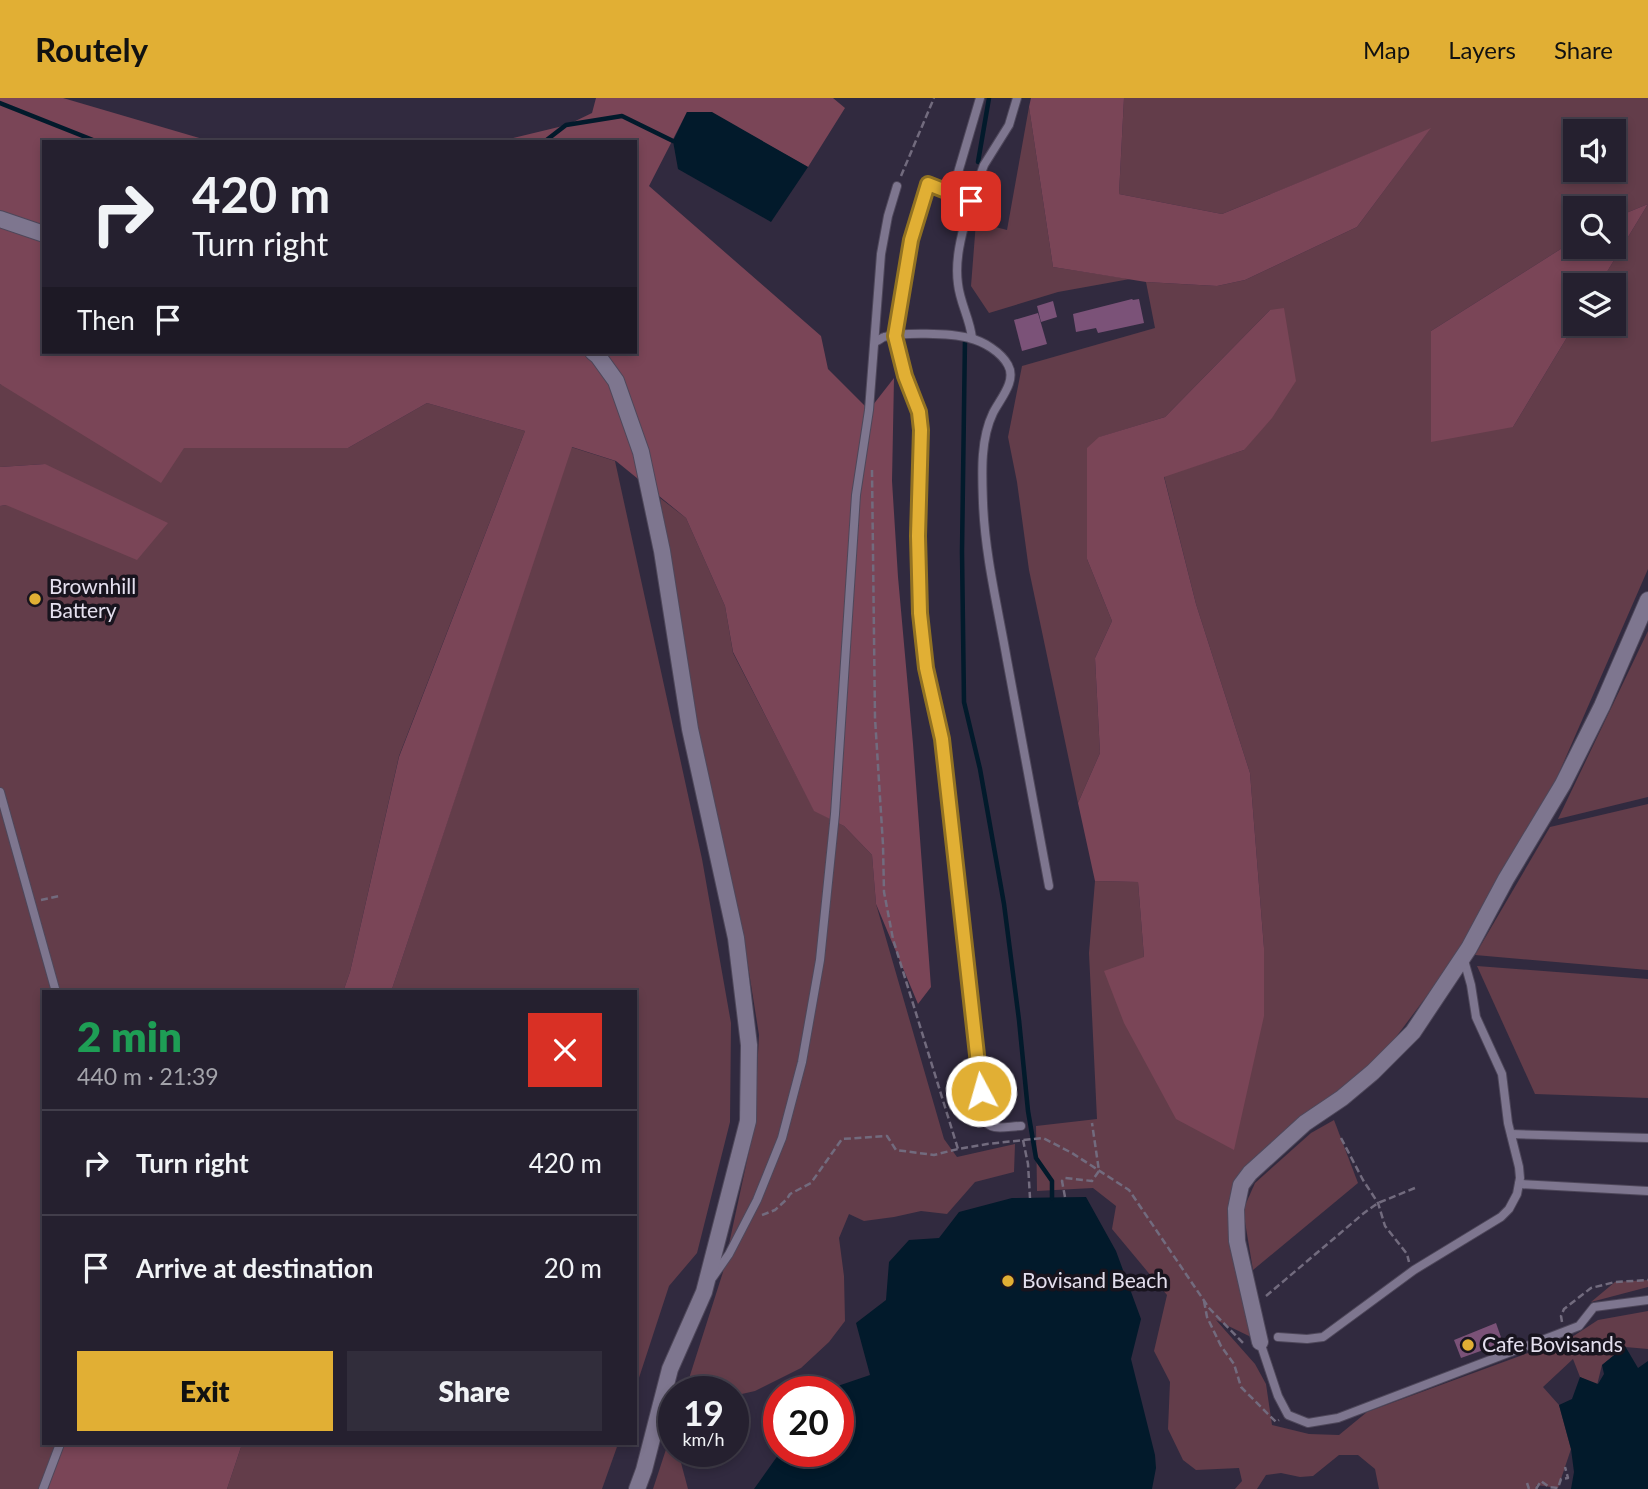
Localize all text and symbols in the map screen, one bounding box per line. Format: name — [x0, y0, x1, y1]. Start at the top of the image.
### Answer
text: Routely — [35, 29, 148, 69]
text: Map — [1363, 35, 1410, 64]
text: Layers — [1448, 35, 1516, 64]
text: Share — [1554, 35, 1613, 64]
map controls — [1563, 119, 1626, 336]
button: sound — [1563, 119, 1626, 182]
text: 420 m — [192, 165, 330, 223]
icon: right — [77, 168, 168, 259]
pin — [941, 171, 1001, 231]
icon: arrive — [952, 182, 990, 220]
button: search — [1563, 196, 1626, 259]
text: Turn right — [192, 224, 328, 263]
button: layers — [1563, 273, 1626, 336]
icon: arrive — [149, 301, 187, 339]
text: Then — [77, 304, 135, 336]
place label: Brownhill Battery — [49, 573, 136, 622]
marker: Brownhill Battery — [27, 591, 43, 607]
text: 2 min — [77, 1011, 182, 1061]
button: close — [528, 1013, 602, 1087]
position arrow — [944, 1054, 1018, 1128]
text: 440 m · 21:39 — [77, 1062, 219, 1090]
icon: right — [77, 1144, 115, 1182]
text: Turn right — [136, 1147, 249, 1179]
text: 420 m — [529, 1147, 602, 1179]
icon: arrive — [77, 1249, 115, 1287]
text: Arrive at destination — [136, 1252, 373, 1284]
text: 20 m — [544, 1252, 602, 1284]
place label: Bovisand Beach — [1022, 1267, 1168, 1292]
marker: Bovisand Beach — [1000, 1273, 1016, 1289]
place label: Cafe Bovisands — [1482, 1331, 1623, 1356]
marker: Cafe Bovisands — [1460, 1337, 1476, 1353]
button: Exit — [77, 1351, 333, 1431]
button: Share — [347, 1351, 602, 1431]
speed limit sign: 20 — [763, 1376, 854, 1467]
text: 19 — [683, 1391, 724, 1433]
text: km/h — [682, 1428, 725, 1450]

